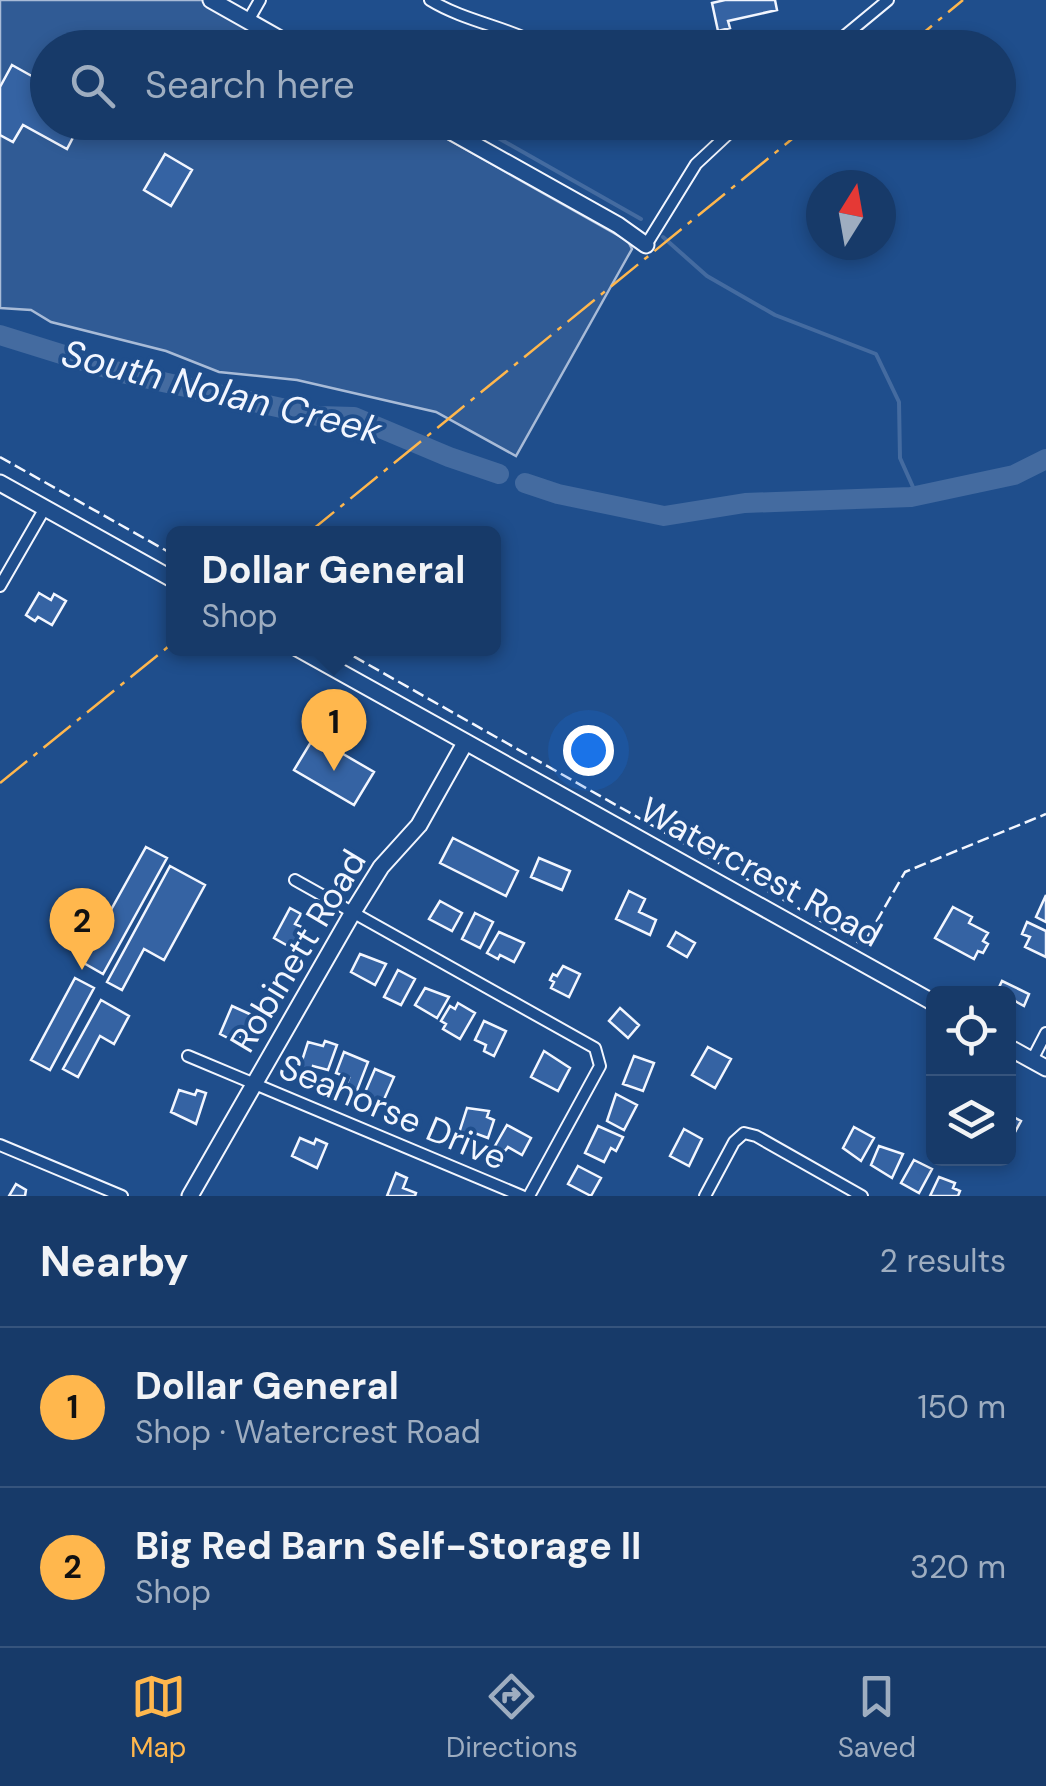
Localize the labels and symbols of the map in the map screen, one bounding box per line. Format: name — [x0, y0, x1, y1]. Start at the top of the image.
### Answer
north arrow — [806, 170, 896, 260]
water label: South Nolan Creek — [57, 328, 388, 456]
pin: 1 — [302, 688, 366, 771]
your location — [563, 725, 614, 776]
street label: Watercrest Road — [632, 787, 890, 957]
street label: Robinett Road — [219, 841, 377, 1061]
pin: 2 — [49, 888, 114, 970]
street label: Seahorse Drive — [272, 1043, 514, 1181]

